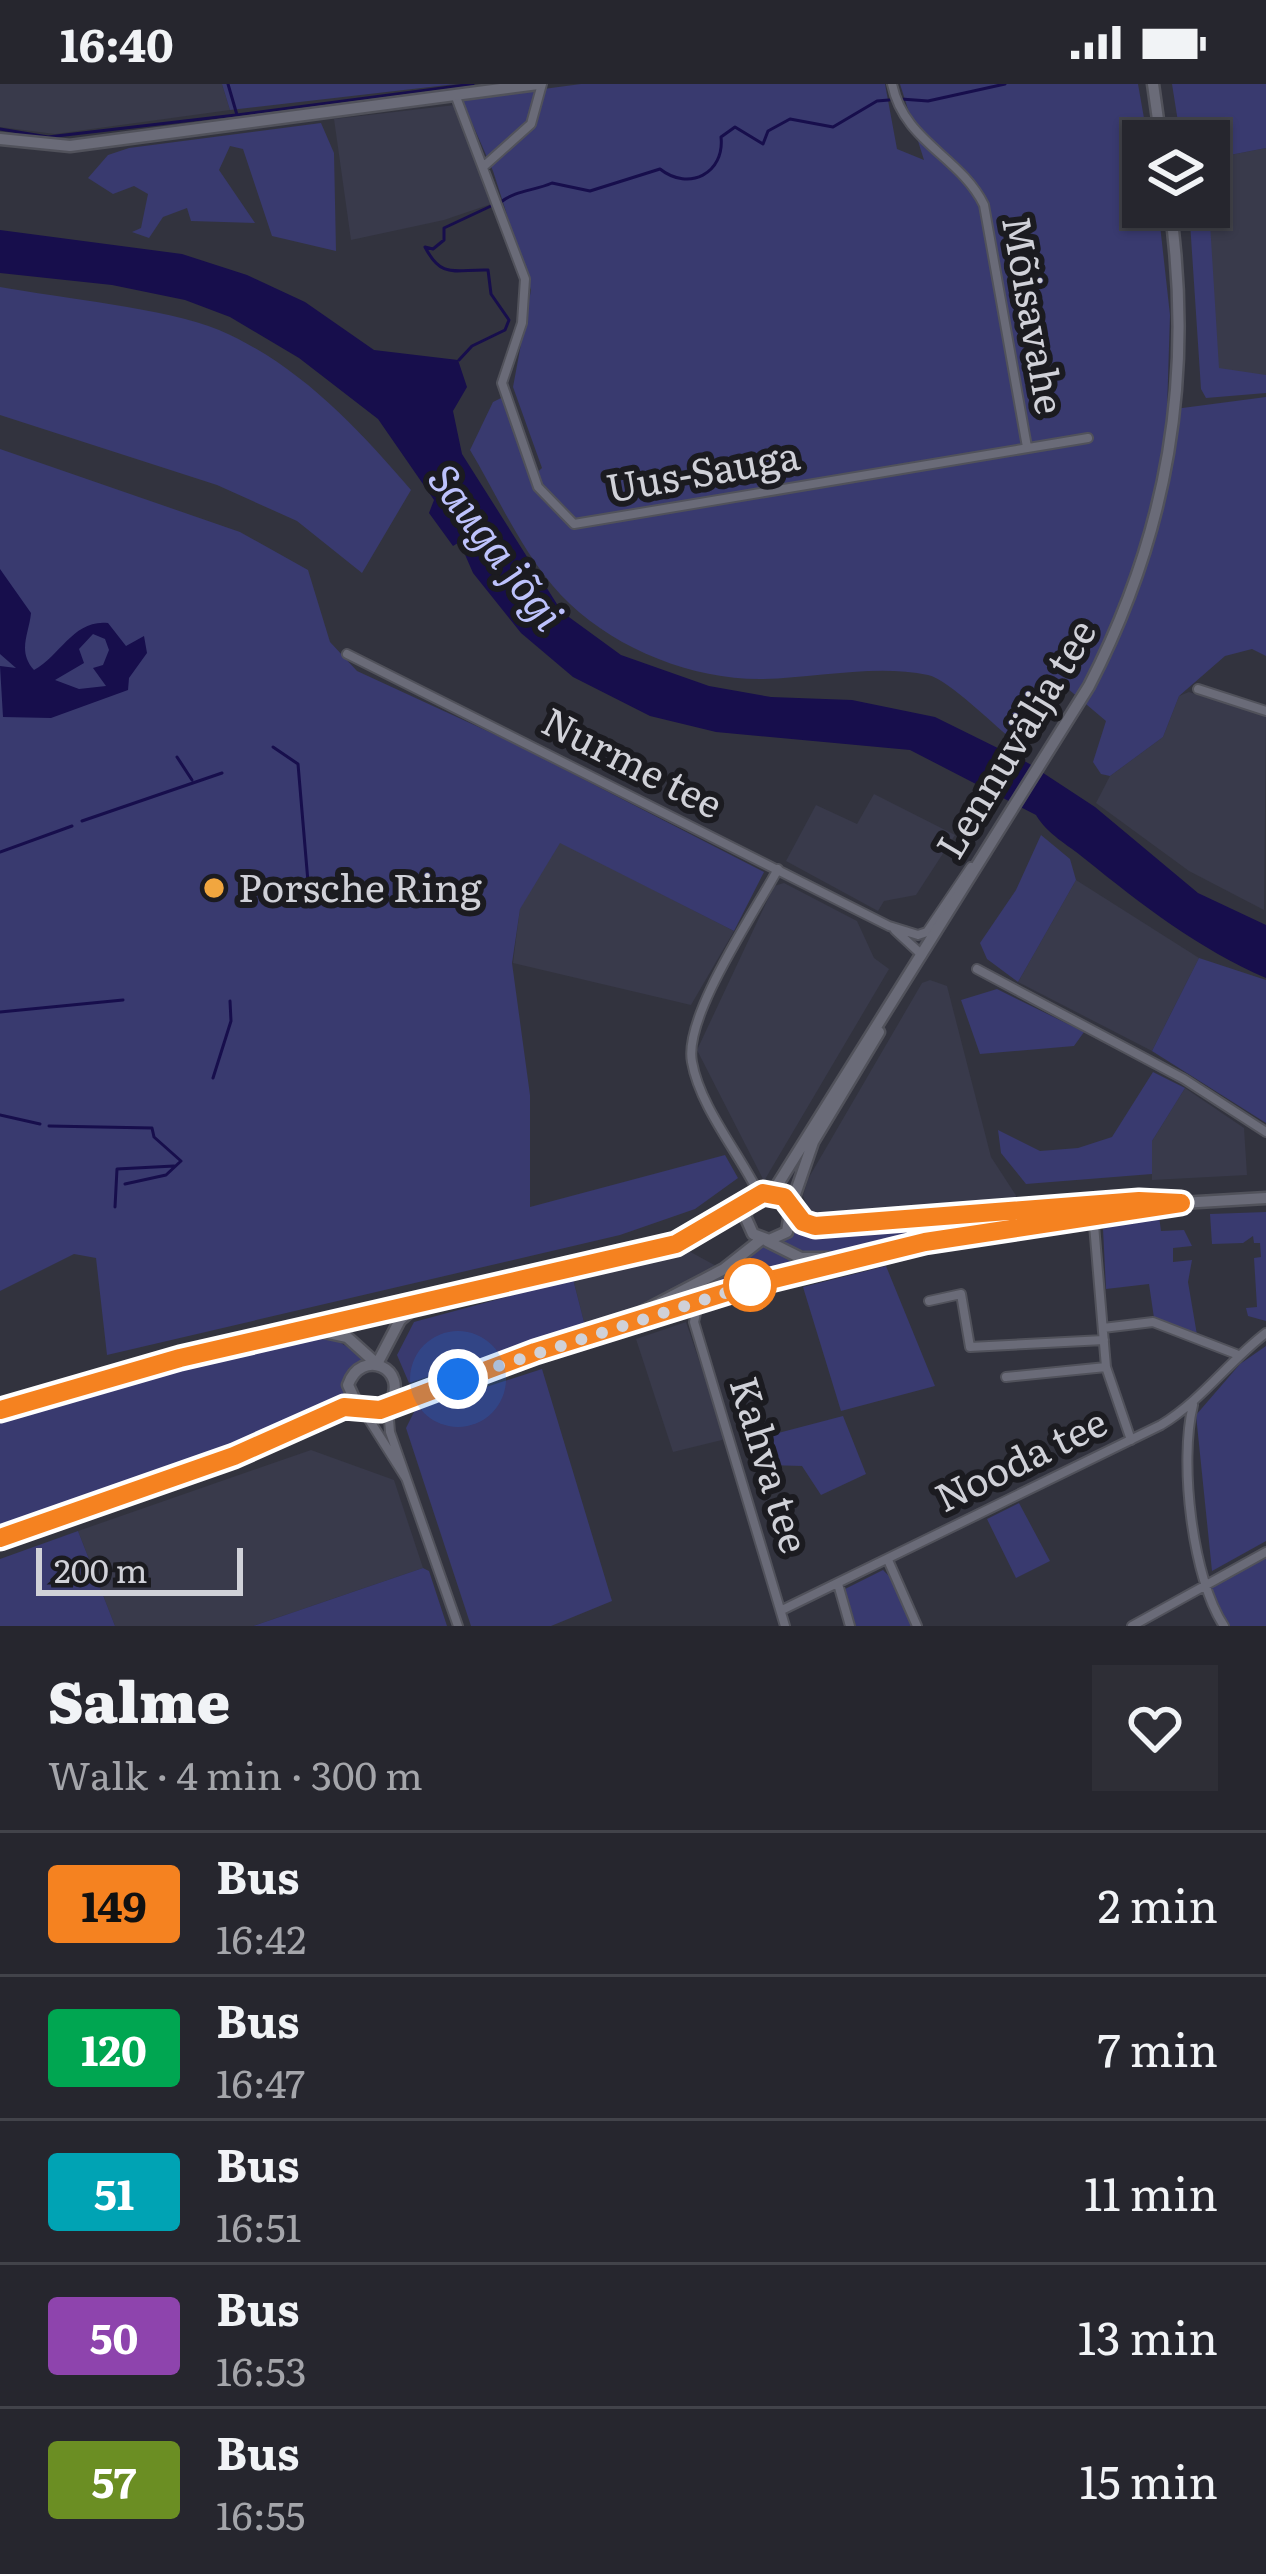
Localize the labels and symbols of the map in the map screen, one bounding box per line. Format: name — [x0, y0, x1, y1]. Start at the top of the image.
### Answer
street label: Mõisavahe — [990, 211, 1082, 418]
street label: Uus-Sauga — [601, 424, 804, 515]
water label: Sauga jõgi — [415, 449, 582, 642]
street label: Lennuvälja tee — [919, 607, 1108, 868]
street label: Nurme tee — [533, 690, 734, 831]
place label: Porsche Ring — [238, 856, 482, 914]
marker: Porsche Ring — [201, 875, 227, 901]
unlabelled marker — [725, 1260, 775, 1310]
your location — [428, 1349, 488, 1409]
street label: Kahva tee — [718, 1369, 826, 1559]
street label: Nooda tee — [924, 1391, 1116, 1524]
scale bar — [36, 1542, 243, 1595]

